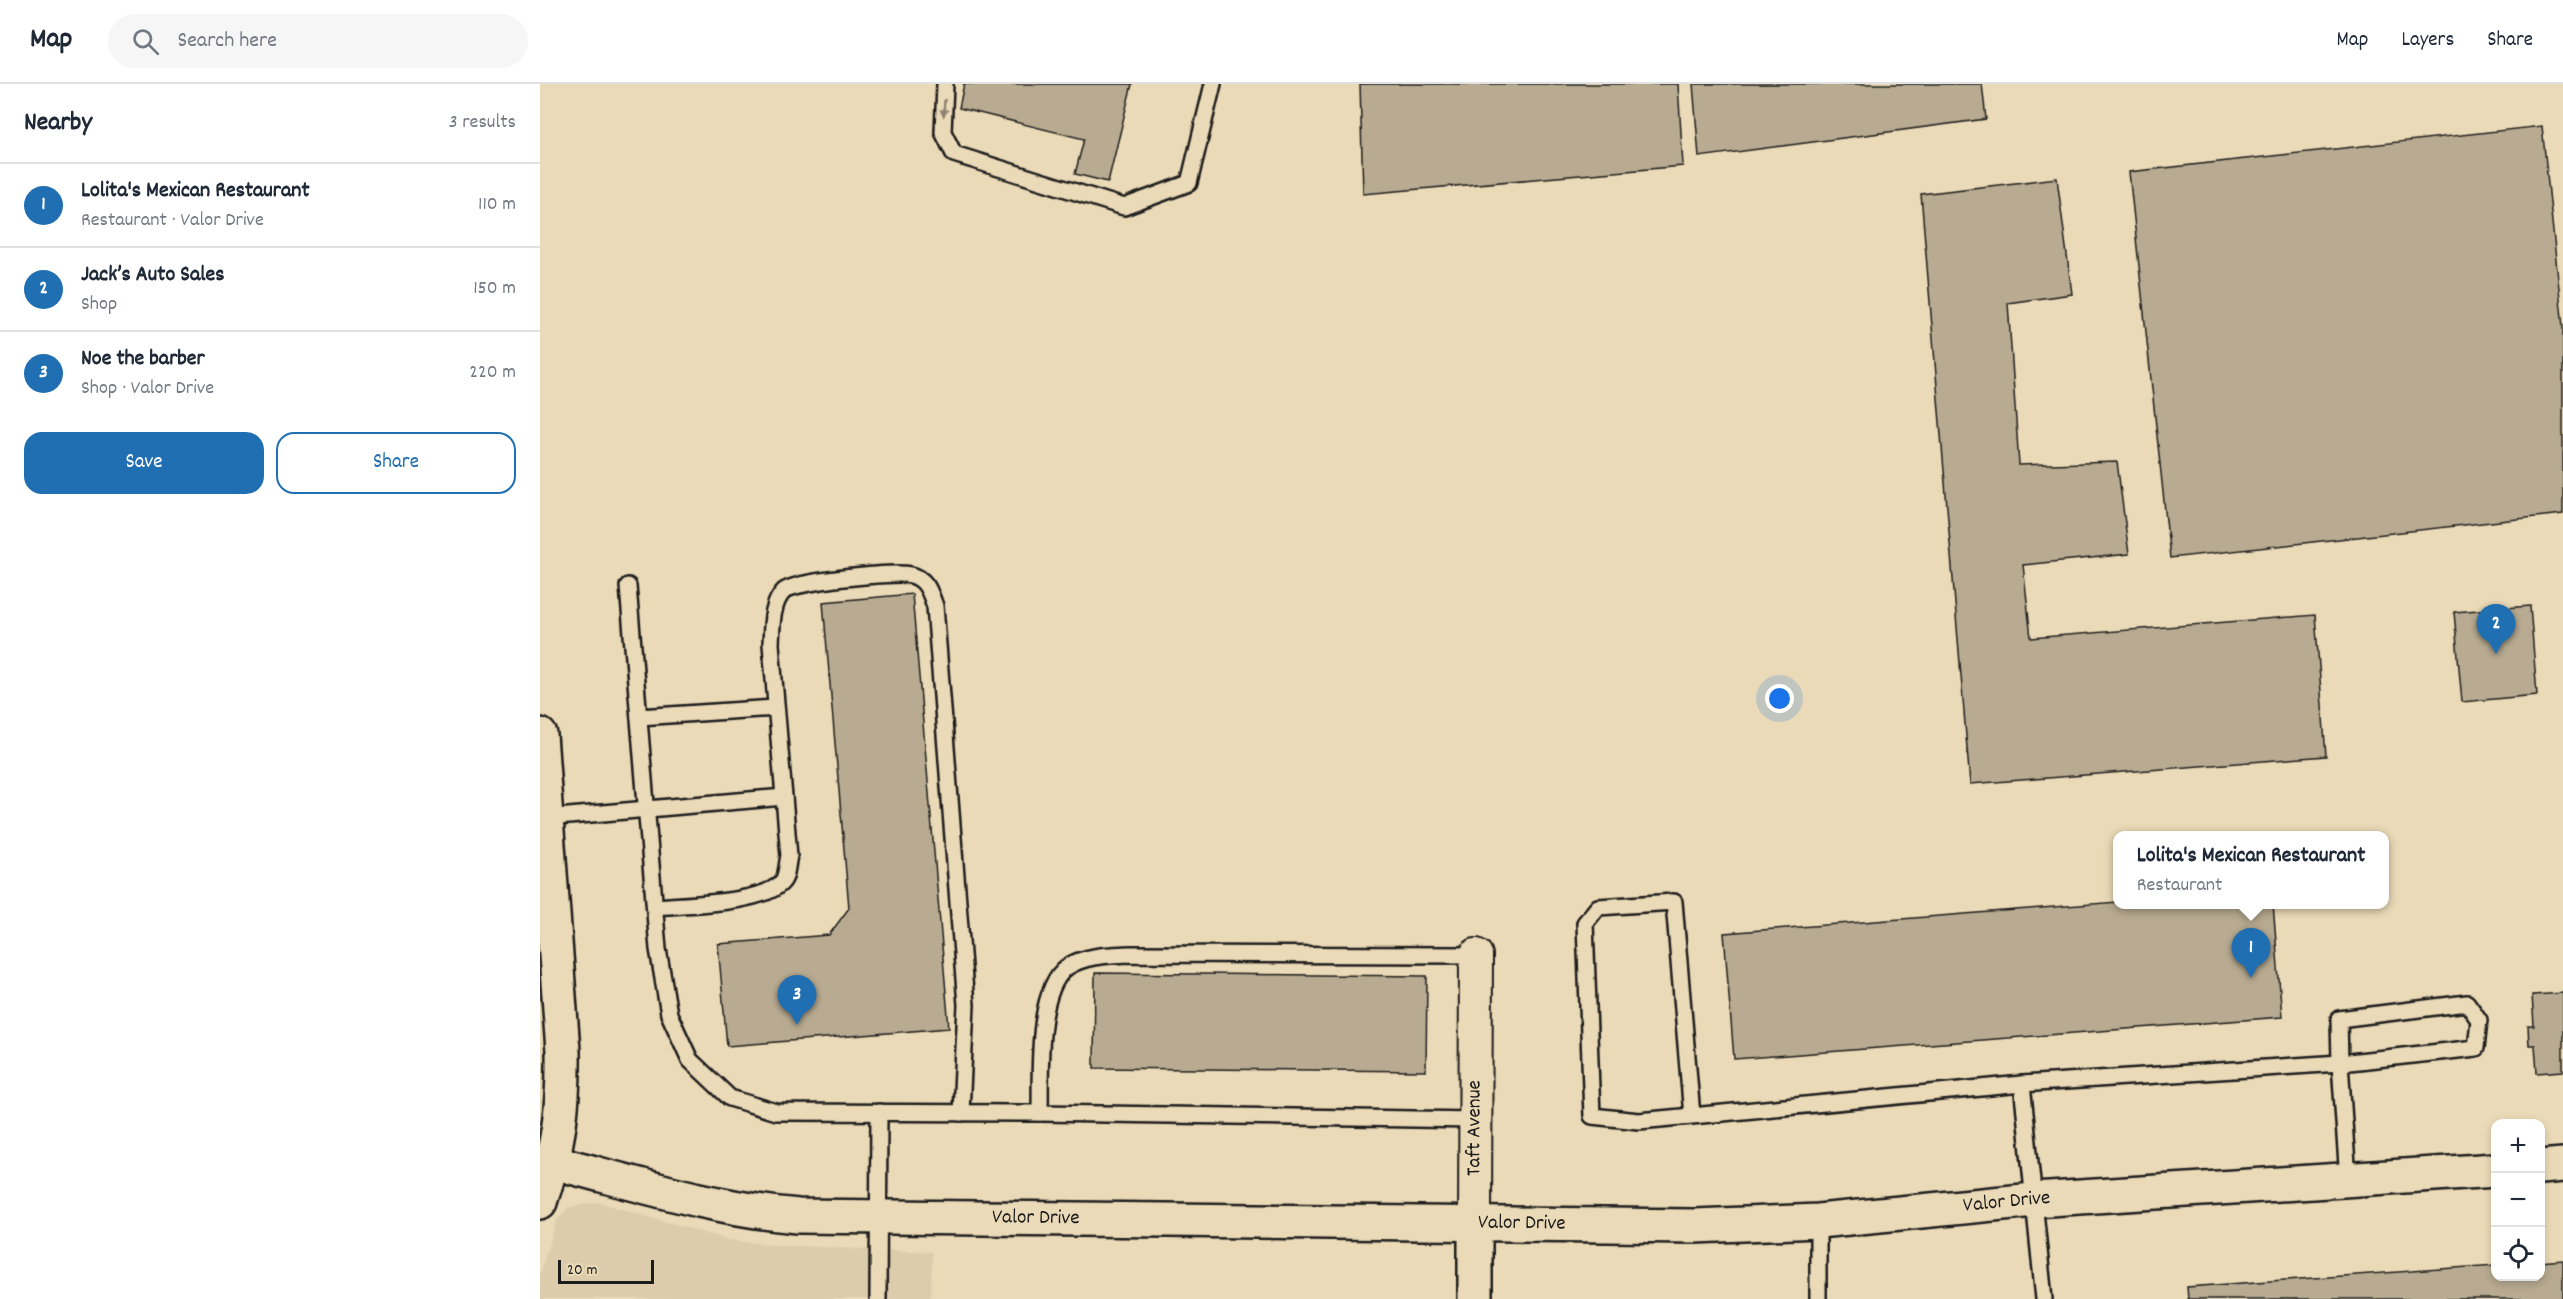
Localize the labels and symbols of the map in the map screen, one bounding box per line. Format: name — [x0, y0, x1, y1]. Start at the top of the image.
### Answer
one-way arrow — [939, 98, 949, 117]
pin: 2 — [2476, 604, 2516, 654]
your location — [1765, 684, 1794, 713]
pin: 1 — [2232, 928, 2270, 978]
pin: 3 — [778, 976, 816, 1025]
street label: Taft Avenue — [1460, 1080, 1491, 1176]
street label: Valor Drive — [1962, 1184, 2051, 1222]
street label: Valor Drive — [992, 1203, 1080, 1234]
street label: Valor Drive — [1478, 1209, 1566, 1240]
scale bar — [558, 1257, 654, 1284]

